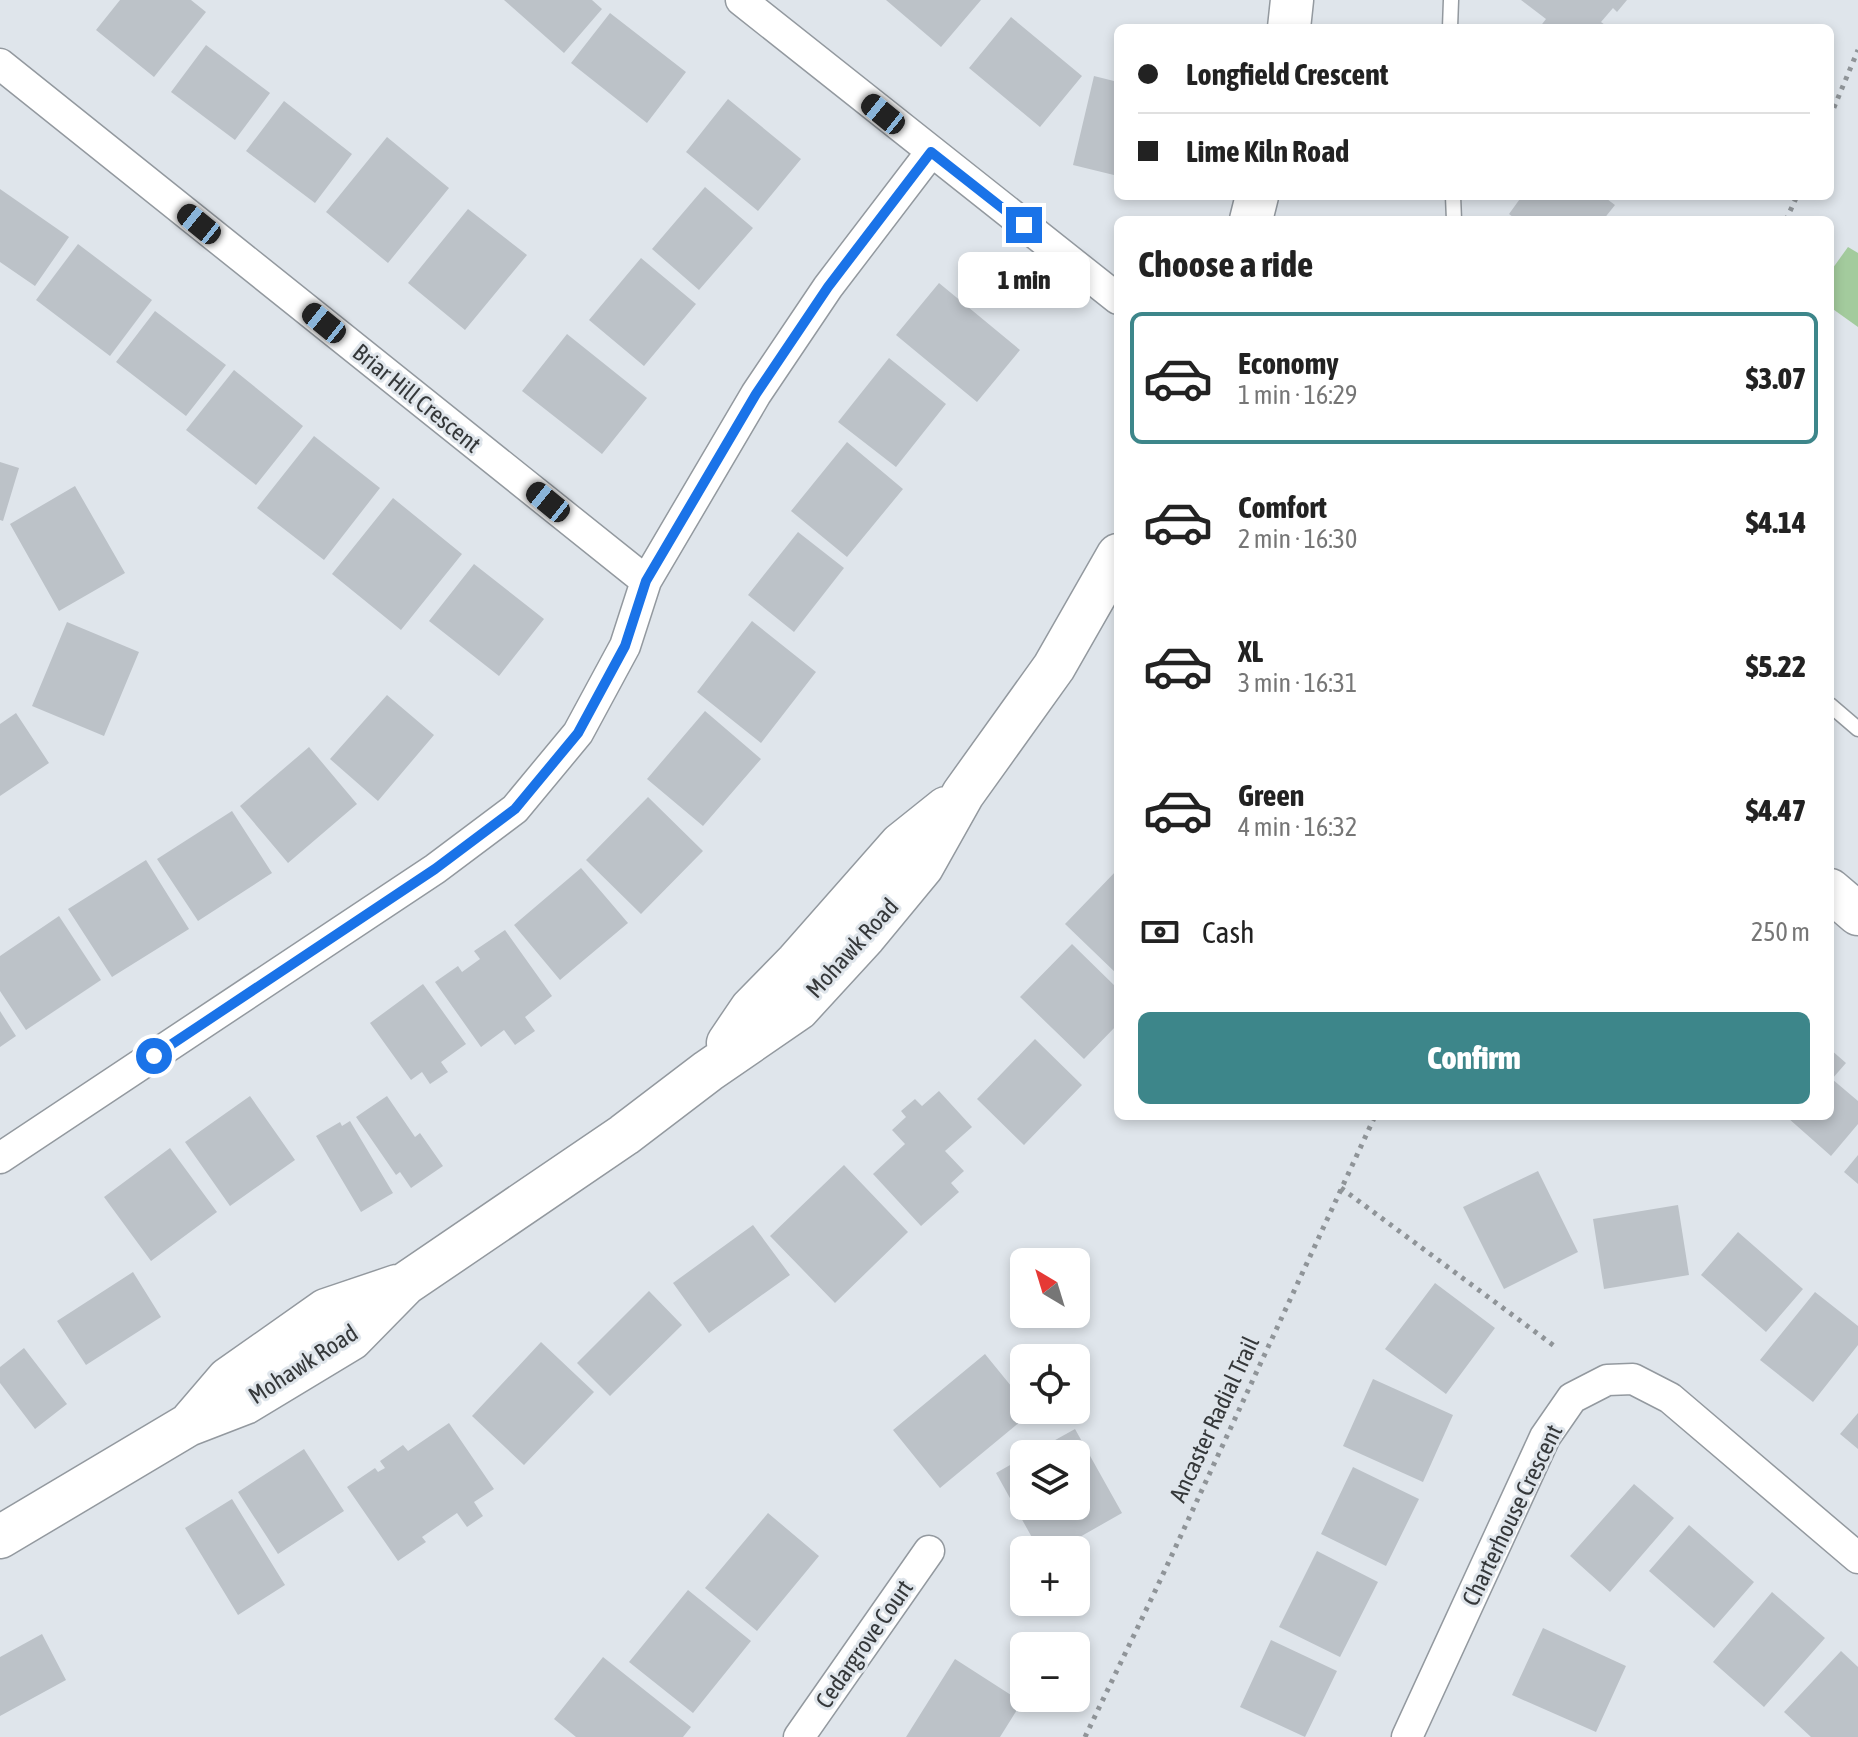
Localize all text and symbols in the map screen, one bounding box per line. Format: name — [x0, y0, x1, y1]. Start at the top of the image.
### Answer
text: Longfield Crescent — [1186, 57, 1388, 91]
car — [857, 90, 909, 138]
text: Lime Kiln Road — [1186, 134, 1349, 168]
car — [173, 200, 225, 248]
route end — [1006, 207, 1042, 243]
text: Choose a ride — [1138, 243, 1313, 285]
callout: 1 min — [958, 253, 1090, 309]
text: 1 min — [997, 265, 1051, 295]
car — [298, 299, 350, 347]
street label: Briar Hill Crescent — [348, 338, 486, 458]
icon: car — [1142, 342, 1214, 414]
text: Economy — [1238, 346, 1339, 380]
text: $3.07 — [1746, 361, 1806, 395]
text: 1 min · 16:29 — [1238, 380, 1357, 410]
car — [522, 478, 574, 526]
icon: car — [1142, 486, 1214, 558]
text: Comfort — [1238, 490, 1327, 524]
text: $4.14 — [1746, 505, 1806, 539]
text: 2 min · 16:30 — [1238, 524, 1357, 554]
icon: car — [1142, 630, 1214, 702]
text: XL — [1238, 634, 1263, 668]
text: $5.22 — [1746, 649, 1806, 683]
text: 3 min · 16:31 — [1238, 668, 1357, 698]
icon: car — [1142, 774, 1214, 846]
text: Green — [1238, 778, 1304, 812]
text: $4.47 — [1746, 793, 1806, 827]
text: 4 min · 16:32 — [1238, 812, 1357, 842]
street label: Mohawk Road — [800, 893, 904, 1003]
icon: cash — [1138, 910, 1182, 954]
text: Cash — [1202, 915, 1255, 949]
text: 250 m — [1751, 917, 1810, 947]
button: Confirm — [1138, 1012, 1810, 1104]
route start — [136, 1038, 172, 1074]
north arrow — [1010, 1248, 1090, 1328]
map controls — [1010, 1248, 1090, 1712]
street label: Mohawk Road — [244, 1319, 362, 1409]
street label: Ancaster Radial Trail — [1164, 1331, 1264, 1506]
button: locate — [1010, 1344, 1090, 1424]
street label: Charterhouse Crescent — [1457, 1420, 1568, 1610]
button: layers — [1010, 1440, 1090, 1520]
button: + — [1010, 1536, 1090, 1616]
street label: Cedargrove Court — [810, 1575, 918, 1713]
button: − — [1010, 1632, 1090, 1712]

